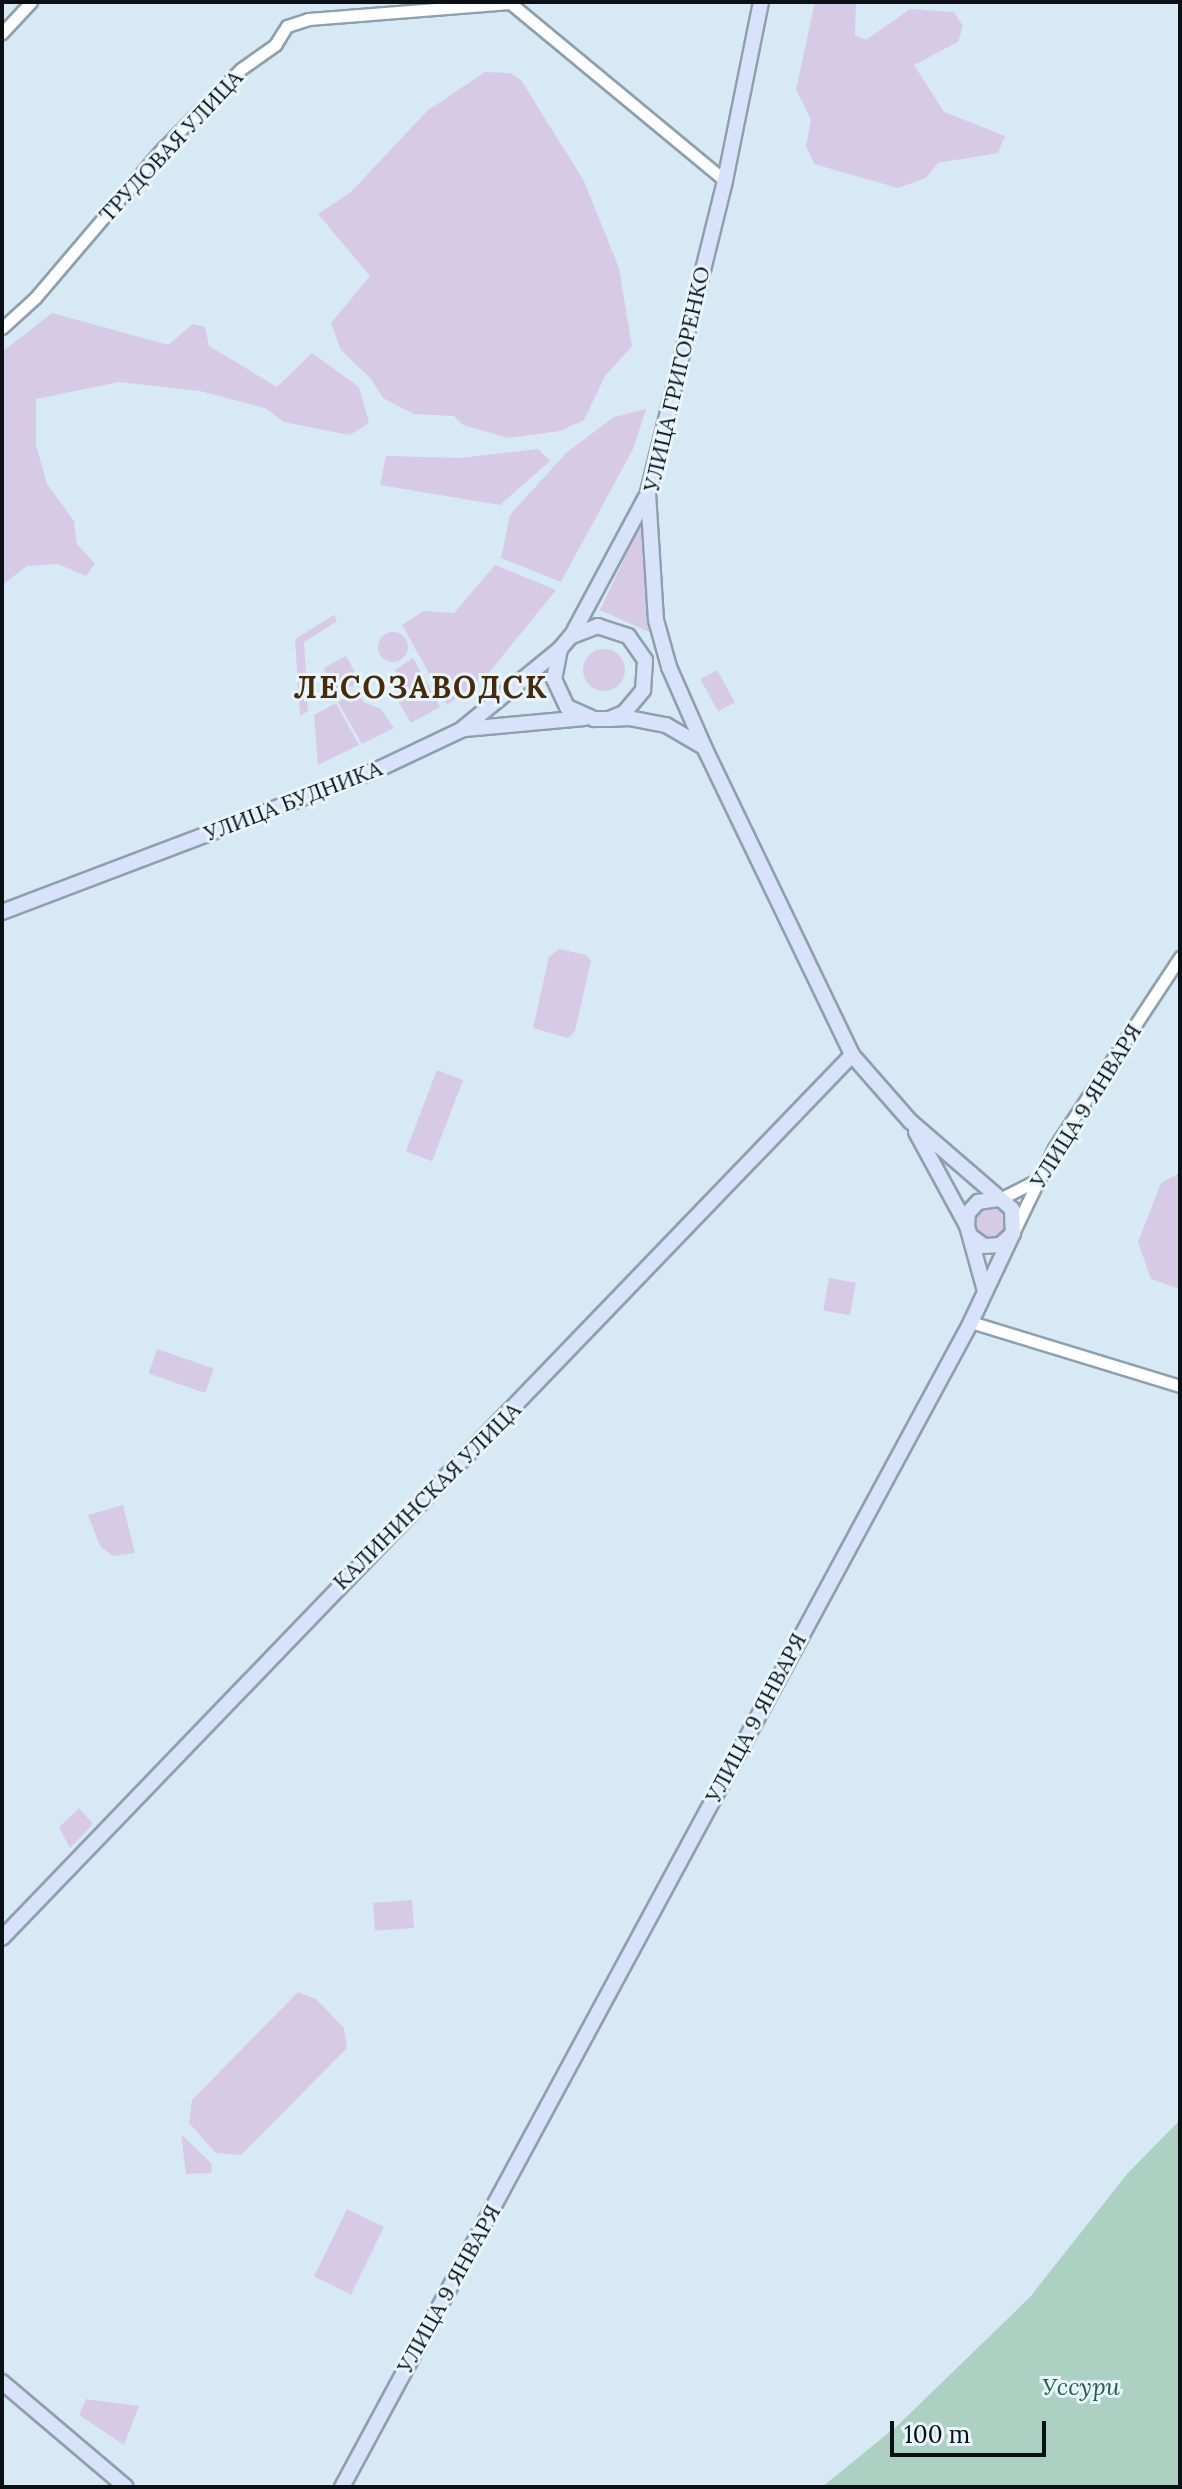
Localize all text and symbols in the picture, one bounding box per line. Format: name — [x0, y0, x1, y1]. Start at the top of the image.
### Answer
street label: ТРУДОВАЯ УЛИЦА — [94, 65, 248, 227]
street label: УЛИЦА ГРИГОРЕНКО — [638, 264, 716, 494]
district label: ЛЕСОЗАВОДСК — [294, 669, 548, 705]
street label: УЛИЦА БУДНИКА — [201, 755, 385, 847]
street label: УЛИЦА 9 ЯНВАРЯ — [1025, 1019, 1147, 1193]
street label: КАЛИНИНСКАЯ УЛИЦА — [328, 1397, 526, 1595]
street label: УЛИЦА 9 ЯНВАРЯ — [700, 1629, 812, 1807]
street label: УЛИЦА 9 ЯНВАРЯ — [392, 2200, 506, 2378]
water label: Уссури — [1042, 2373, 1120, 2401]
scale bar — [894, 2405, 1050, 2455]
text: 100 m — [904, 2419, 970, 2450]

